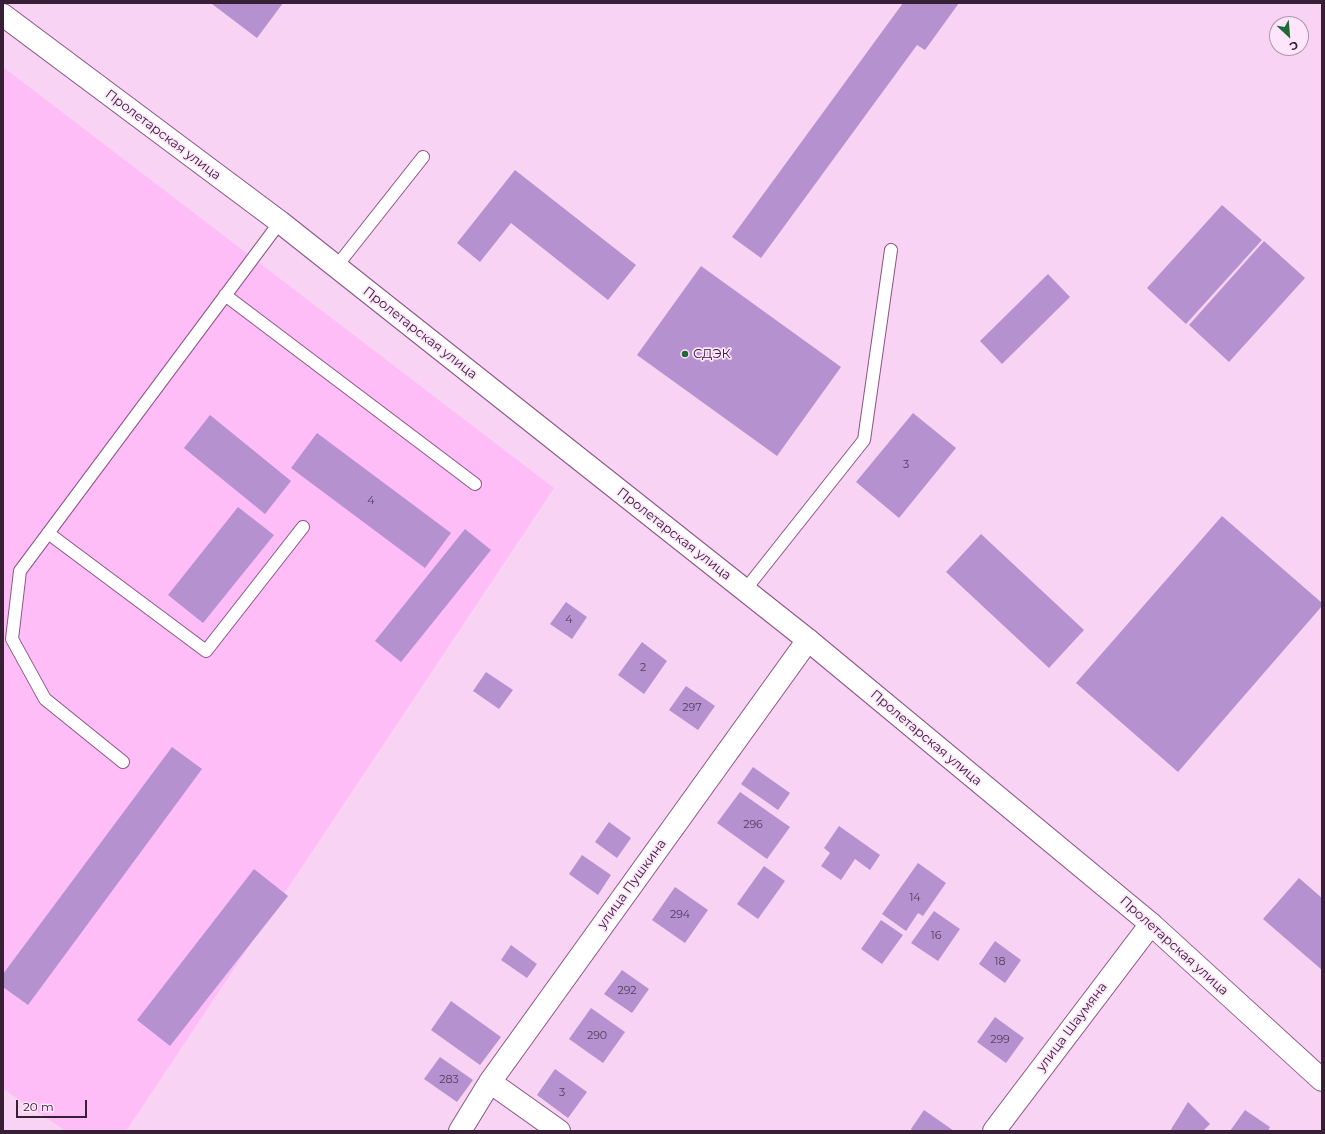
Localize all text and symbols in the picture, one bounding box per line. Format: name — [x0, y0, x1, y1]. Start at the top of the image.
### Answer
north arrow — [1269, 16, 1309, 56]
text: С — [1287, 38, 1300, 54]
street label: Пролетарская улица — [102, 86, 224, 184]
street label: Пролетарская улица — [360, 284, 480, 382]
place label: СДЭК — [693, 346, 731, 362]
marker: СДЭК — [680, 349, 690, 359]
house number: 3 — [903, 458, 909, 472]
street label: Пролетарская улица — [614, 485, 734, 583]
house number: 4 — [367, 494, 375, 508]
house number: 4 — [565, 613, 573, 627]
house number: 2 — [640, 661, 646, 675]
street label: Пролетарская улица — [867, 687, 985, 789]
house number: 297 — [682, 701, 702, 715]
house number: 296 — [743, 818, 763, 832]
street label: улица Пушкина — [594, 836, 670, 932]
house number: 14 — [909, 891, 921, 905]
street label: Пролетарская улица — [1117, 893, 1231, 999]
house number: 294 — [670, 908, 690, 922]
house number: 16 — [931, 929, 941, 943]
house number: 18 — [995, 955, 1005, 969]
street label: улица Шаумяна — [1033, 979, 1111, 1075]
house number: 292 — [617, 984, 637, 998]
house number: 290 — [587, 1029, 607, 1043]
house number: 299 — [990, 1033, 1010, 1047]
house number: 283 — [439, 1073, 459, 1087]
house number: 3 — [559, 1086, 565, 1100]
scale bar — [18, 1092, 89, 1118]
text: 20 m — [23, 1099, 54, 1114]

